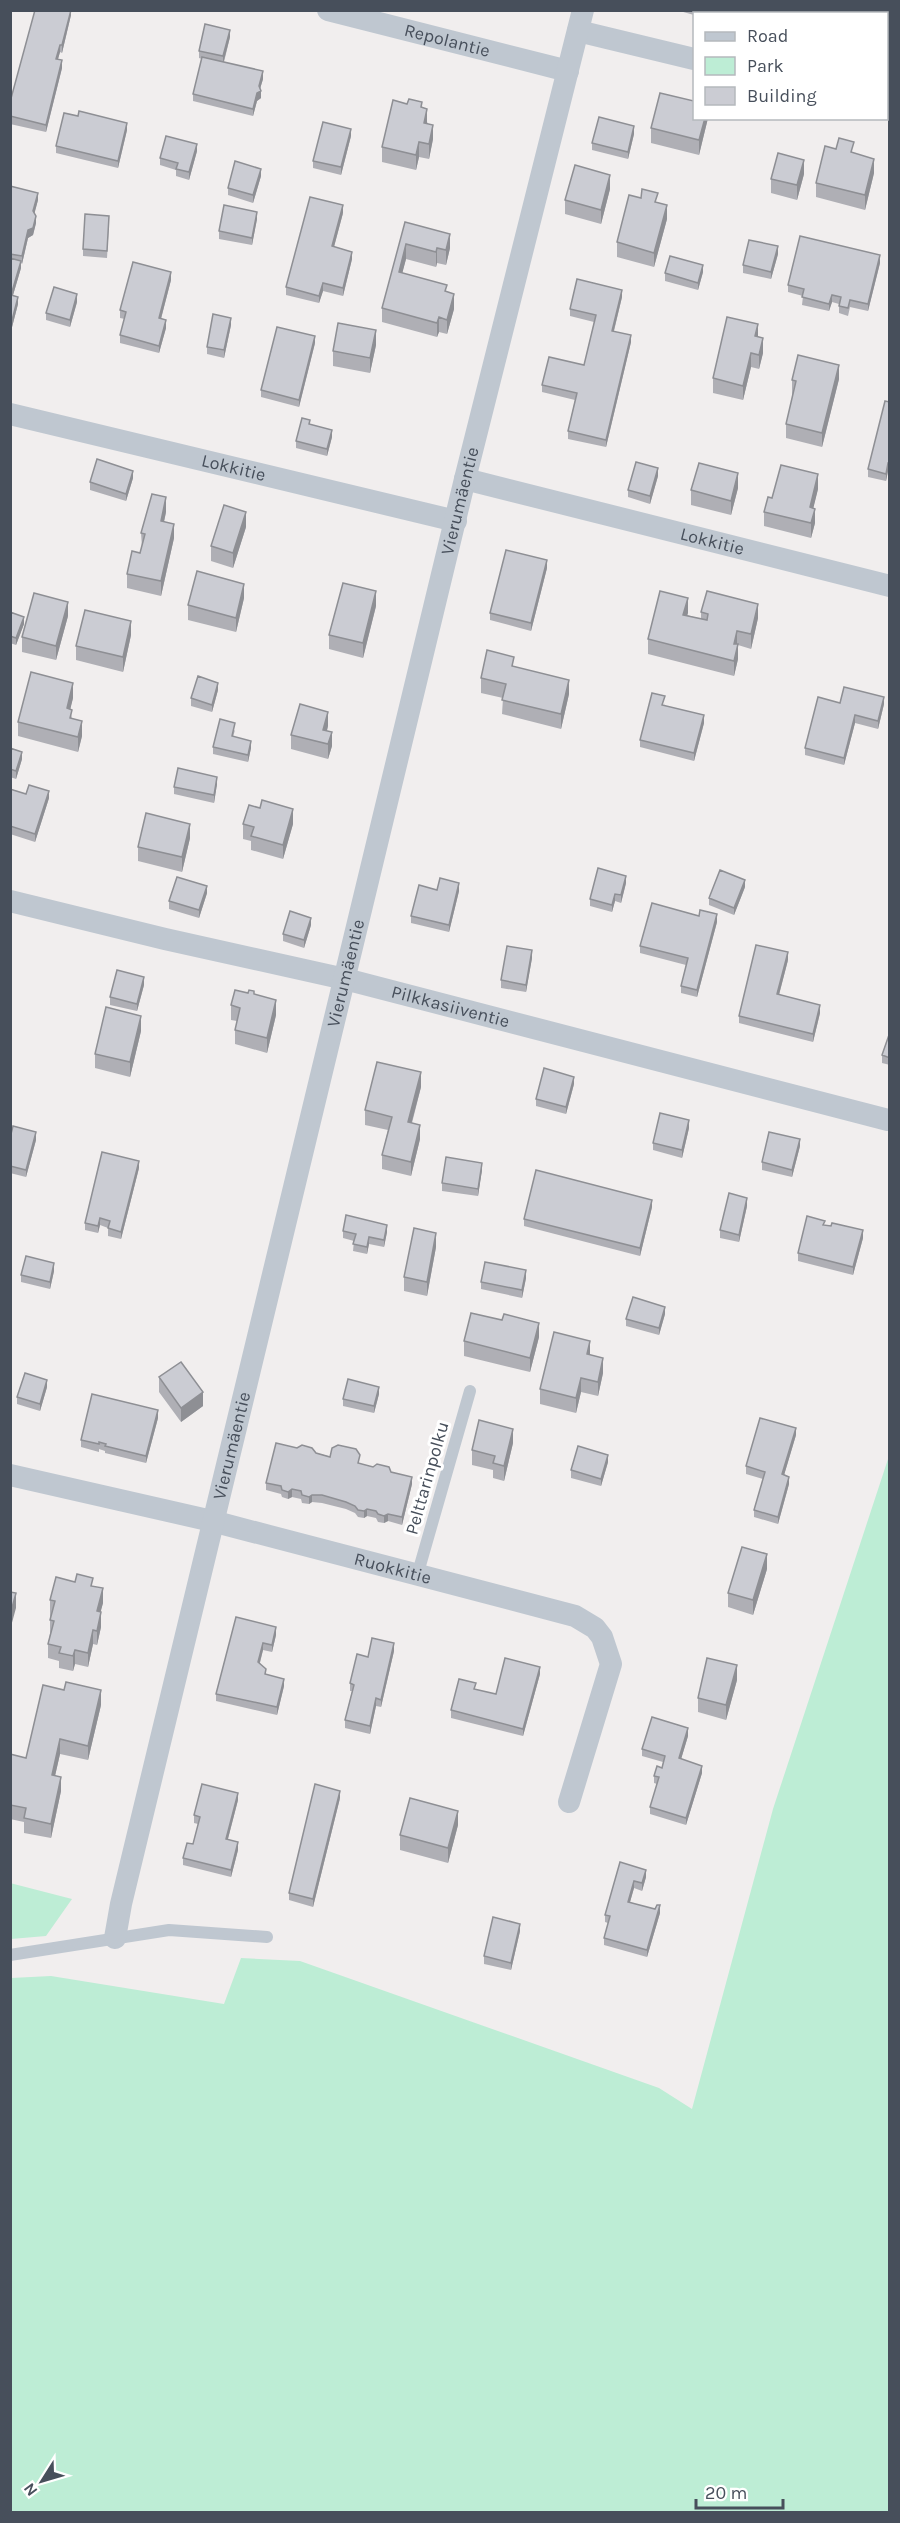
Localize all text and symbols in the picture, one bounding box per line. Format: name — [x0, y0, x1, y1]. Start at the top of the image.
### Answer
legend — [693, 12, 888, 120]
street label: Repolantie — [402, 19, 493, 62]
text: Road — [747, 25, 788, 47]
text: Park — [747, 55, 784, 77]
text: Building — [747, 85, 817, 107]
street label: Vierumäentie — [436, 445, 484, 557]
street label: Lokkitie — [199, 449, 268, 486]
street label: Lokkitie — [678, 523, 747, 560]
street label: Vierumäentie — [322, 917, 369, 1030]
street label: Pilkkasiiventie — [389, 980, 512, 1032]
street label: Vierumäentie — [208, 1389, 255, 1502]
street label: Pelttarinpolku — [400, 1419, 454, 1537]
street label: Ruokkitie — [352, 1548, 434, 1589]
north arrow — [12, 2451, 72, 2511]
scale bar — [696, 2472, 783, 2510]
text: N — [19, 2479, 41, 2500]
text: 20 m — [705, 2482, 747, 2504]

